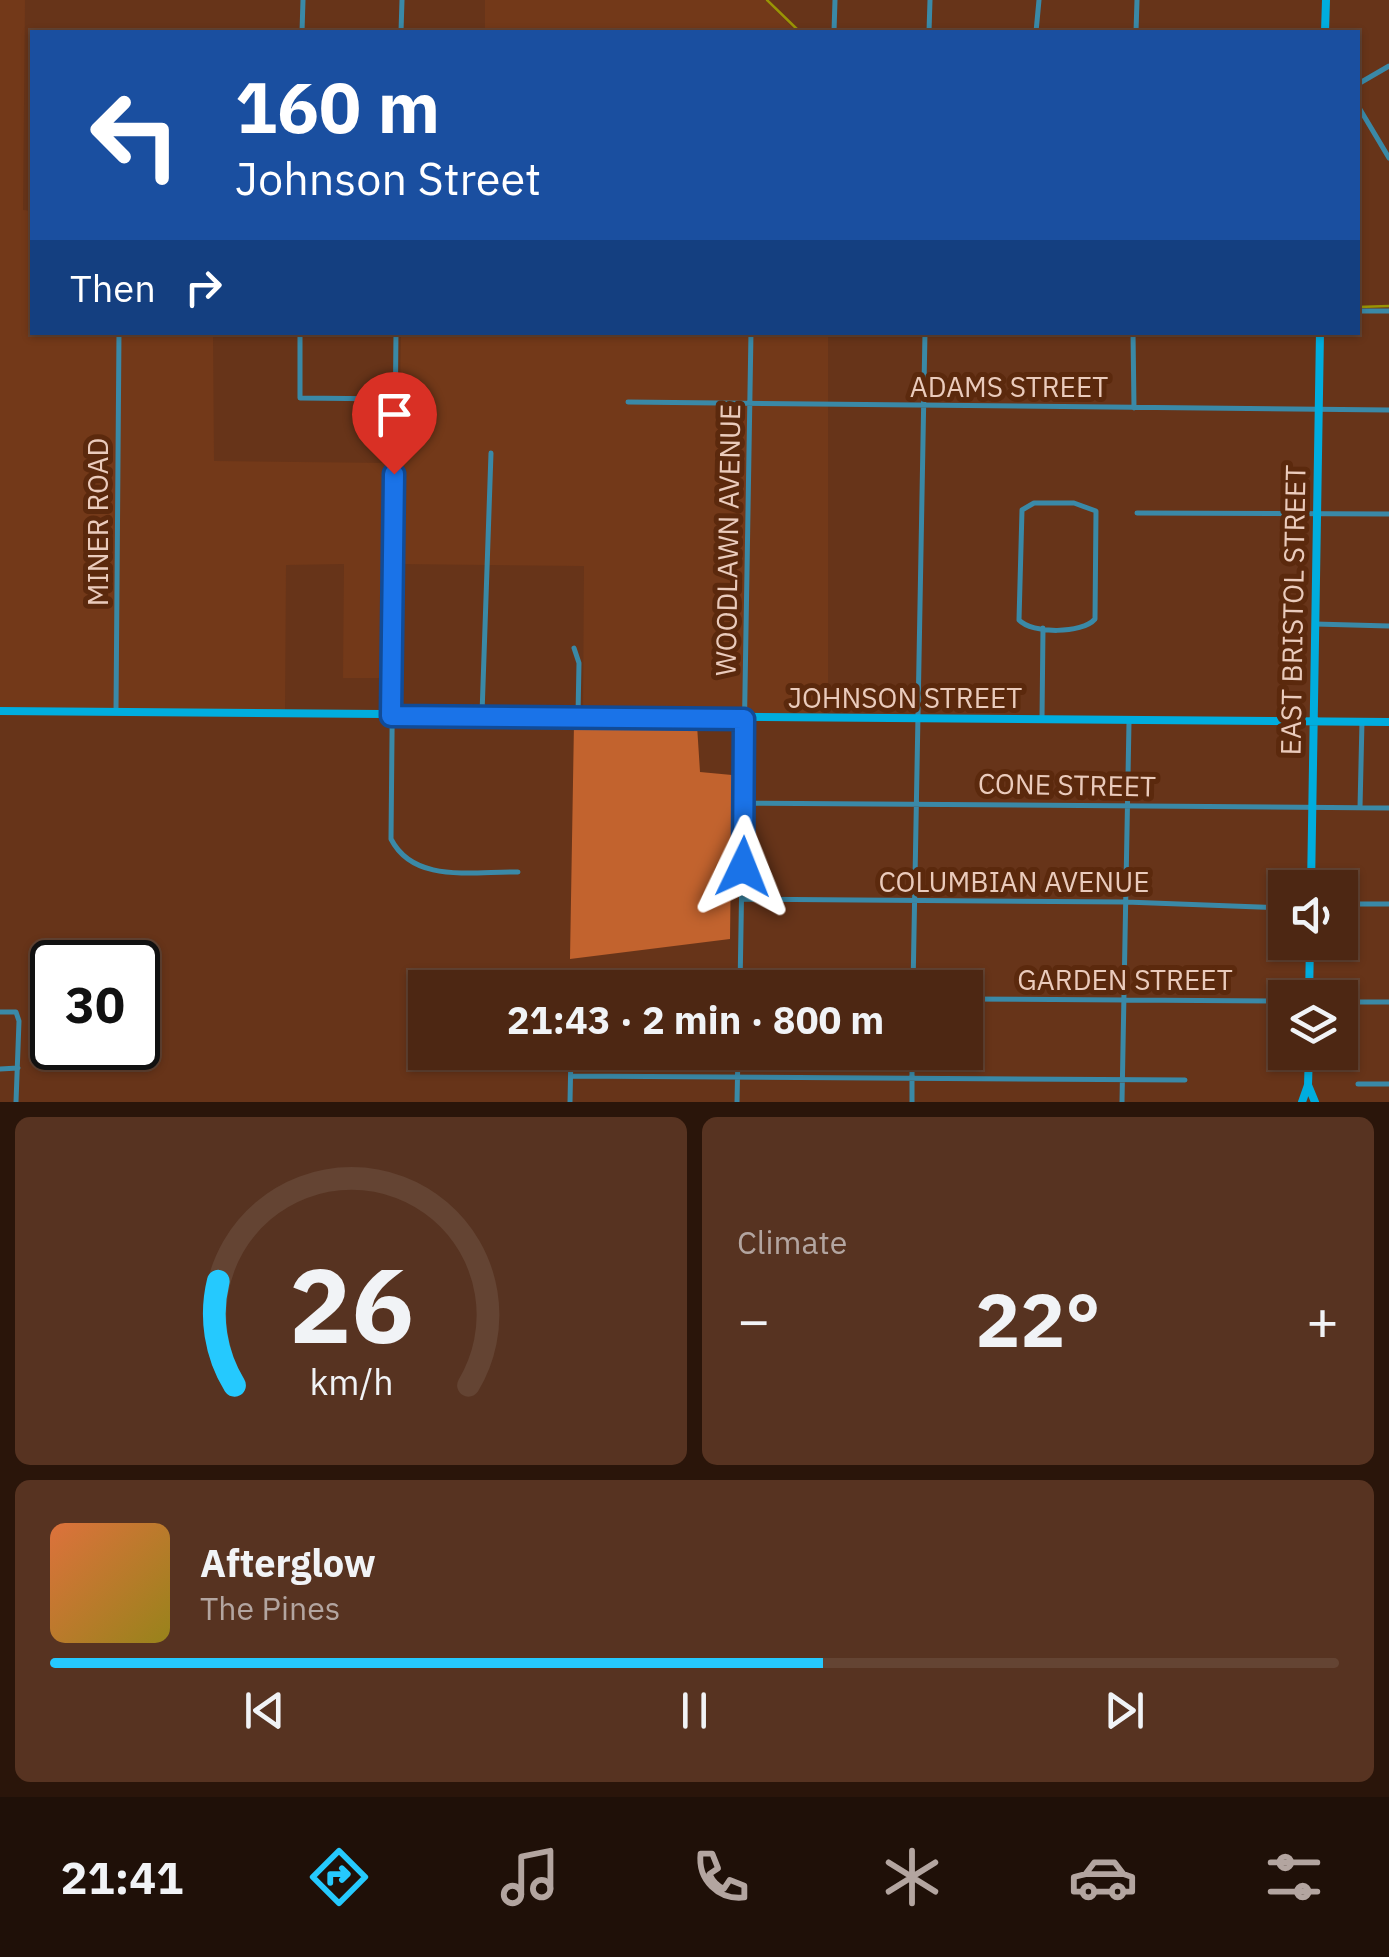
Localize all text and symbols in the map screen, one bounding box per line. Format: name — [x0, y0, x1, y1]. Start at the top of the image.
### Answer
text: 160 m — [235, 61, 440, 152]
icon: left — [70, 70, 200, 200]
text: Johnson Street — [235, 149, 541, 207]
icon: right — [176, 260, 231, 315]
text: Then — [70, 263, 156, 312]
street label: ADAMS STREET — [910, 368, 1108, 405]
pin — [352, 372, 437, 475]
icon: arrive — [367, 387, 422, 442]
street label: WOODLAWN AVENUE — [707, 403, 748, 677]
street label: MINER ROAD — [79, 438, 116, 606]
street label: EAST BRISTOL STREET — [1271, 464, 1314, 756]
street label: JOHNSON STREET — [788, 679, 1022, 716]
street label: CONE STREET — [978, 764, 1156, 805]
position arrow — [691, 815, 795, 919]
street label: COLUMBIAN AVENUE — [879, 863, 1149, 900]
map controls — [1268, 870, 1358, 1070]
button: sound — [1268, 870, 1358, 960]
speed limit sign: 30 — [30, 940, 160, 1070]
street label: GARDEN STREET — [1017, 961, 1233, 998]
button: layers — [1268, 980, 1358, 1070]
text: 21:43 · 2 min · 800 m — [507, 995, 884, 1044]
text: Climate — [737, 1221, 847, 1263]
text: 26 — [289, 1236, 413, 1372]
text: 22° — [975, 1270, 1101, 1368]
text: − — [737, 1284, 770, 1355]
text: + — [1306, 1284, 1339, 1355]
text: km/h — [309, 1358, 393, 1405]
text: Afterglow — [200, 1538, 376, 1587]
text: The Pines — [200, 1587, 340, 1629]
icon: previous — [237, 1683, 292, 1738]
icon: pause — [667, 1683, 722, 1738]
icon: next — [1097, 1683, 1152, 1738]
icon: directions — [304, 1842, 374, 1912]
icon: music — [495, 1842, 565, 1912]
icon: phone — [686, 1842, 756, 1912]
icon: climate — [877, 1842, 947, 1912]
icon: car — [1068, 1842, 1138, 1912]
icon: filters — [1259, 1842, 1329, 1912]
text: 21:41 — [60, 1848, 183, 1906]

